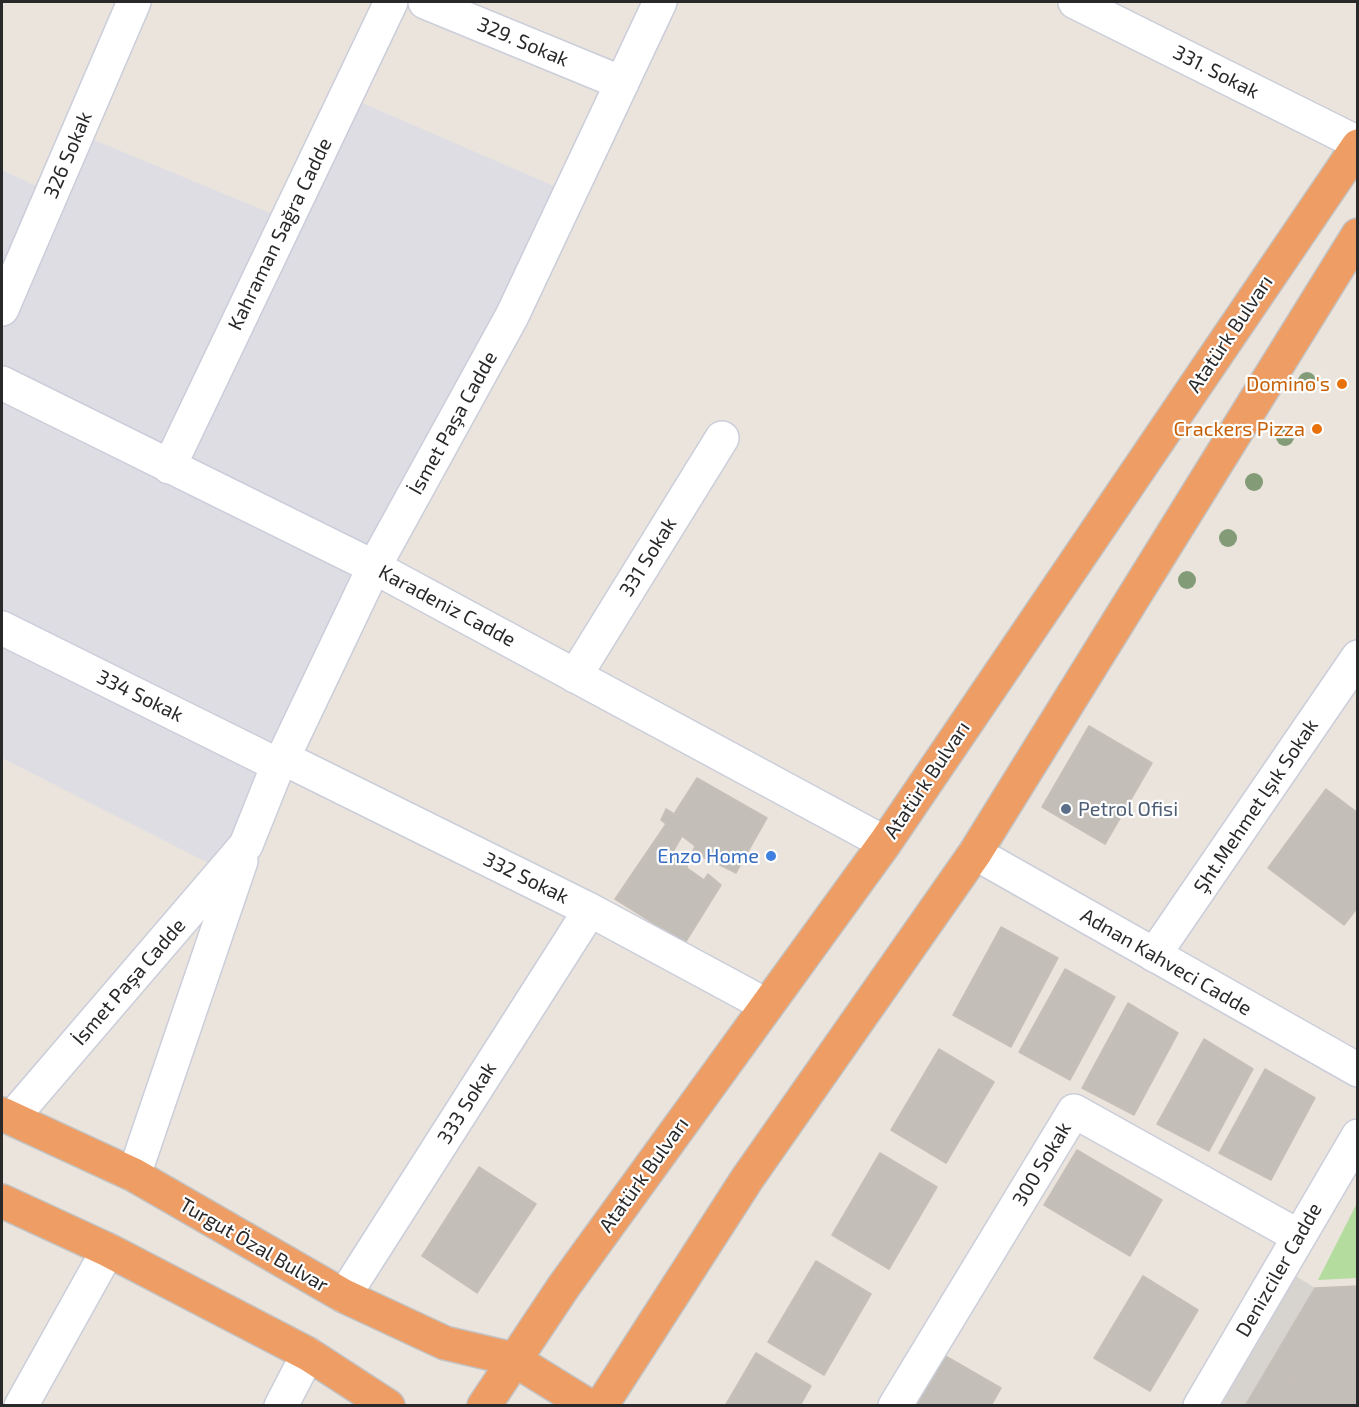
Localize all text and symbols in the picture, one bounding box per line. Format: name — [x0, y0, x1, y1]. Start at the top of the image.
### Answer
street label: 329. Sokak — [474, 12, 572, 72]
street label: 331. Sokak — [1169, 40, 1263, 104]
street label: 326 Sokak — [39, 108, 97, 202]
street label: Kahraman Sağra Cadde — [223, 134, 337, 334]
street label: Atatürk Bulvarı — [1182, 271, 1278, 397]
street label: İsmet Paşa Cadde — [404, 347, 502, 499]
place label: Domino's — [1246, 372, 1330, 396]
marker: Domino's — [1335, 377, 1349, 391]
place label: Crackers Pizza — [1173, 417, 1305, 441]
marker: Crackers Pizza — [1310, 422, 1324, 436]
street label: 331 Sokak — [614, 513, 682, 601]
street label: Karadeniz Cadde — [375, 560, 519, 652]
street label: 334 Sokak — [93, 665, 187, 727]
street label: Şht.Mehmet lşık Sokak — [1189, 714, 1323, 898]
street label: Atatürk Bulvarı — [879, 717, 975, 843]
place label: Petrol Ofisi — [1078, 797, 1178, 821]
marker: Petrol Ofisi — [1059, 802, 1073, 816]
place label: Enzo Home — [657, 844, 759, 868]
street label: 332 Sokak — [479, 847, 573, 909]
marker: Enzo Home — [764, 849, 778, 863]
street label: Adnan Kahveci Cadde — [1076, 903, 1256, 1021]
street label: İsmet Paşa Cadde — [67, 914, 191, 1050]
street label: 333 Sokak — [433, 1058, 501, 1148]
street label: Atatürk Bulvarı — [594, 1113, 694, 1237]
street label: 300 Sokak — [1008, 1118, 1076, 1210]
street label: Turgut Özal Bulvar — [175, 1193, 333, 1297]
street label: Denizciler Cadde — [1231, 1199, 1327, 1341]

